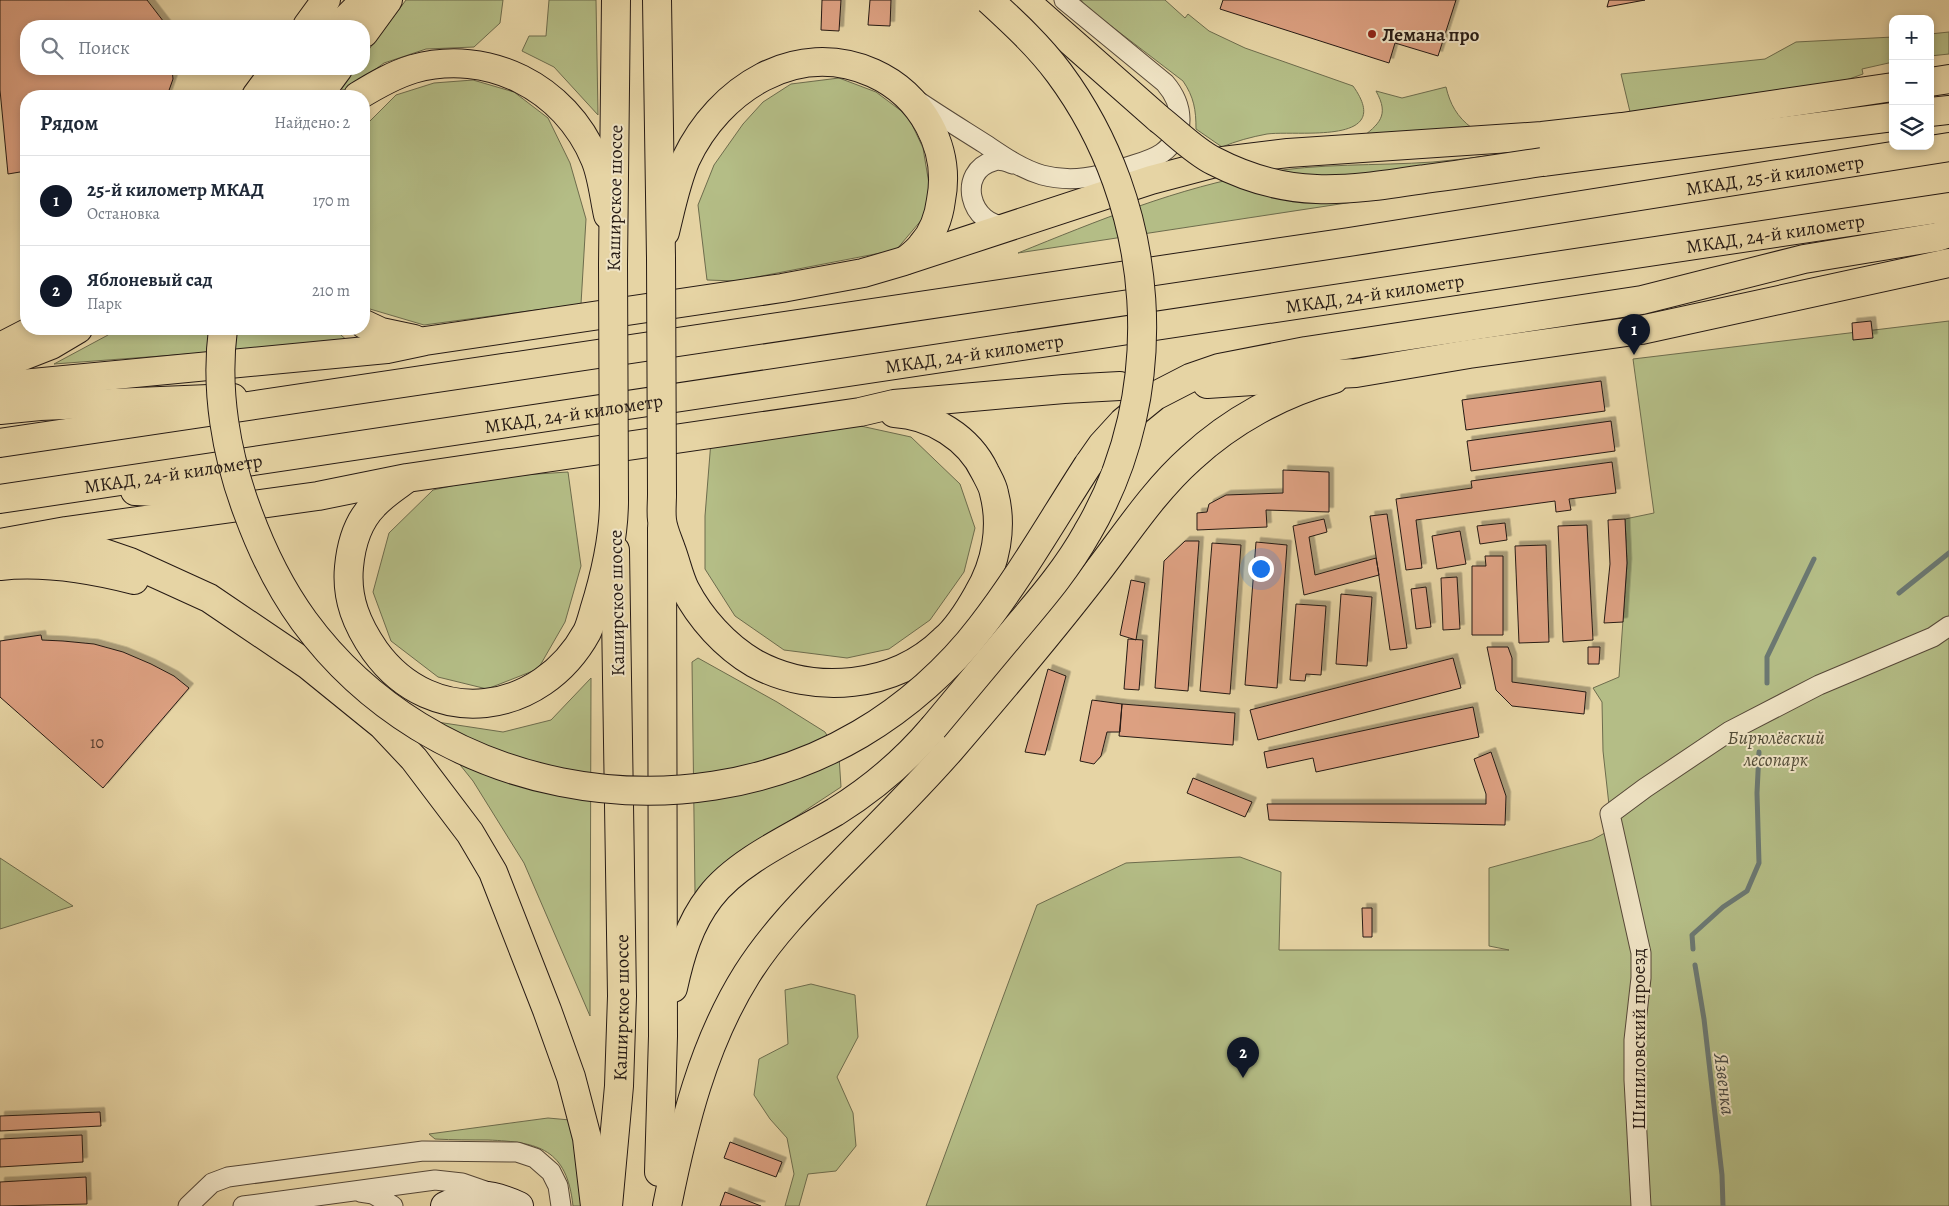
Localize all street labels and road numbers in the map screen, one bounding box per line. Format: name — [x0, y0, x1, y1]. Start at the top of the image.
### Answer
street label: Каширское шоссе — [601, 124, 629, 272]
street label: МКАД, 25-й километр — [1684, 149, 1866, 202]
street label: МКАД, 24-й километр — [1684, 208, 1866, 260]
street label: МКАД, 24-й километр — [1284, 268, 1466, 320]
street label: МКАД, 24-й километр — [883, 328, 1065, 380]
street label: МКАД, 24-й километр — [483, 388, 665, 440]
street label: МКАД, 24-й километр — [82, 448, 264, 500]
street label: Каширское шоссе — [603, 529, 631, 677]
street label: Каширское шоссе — [607, 934, 636, 1081]
street label: Шипиловский проезд — [1626, 948, 1652, 1130]

